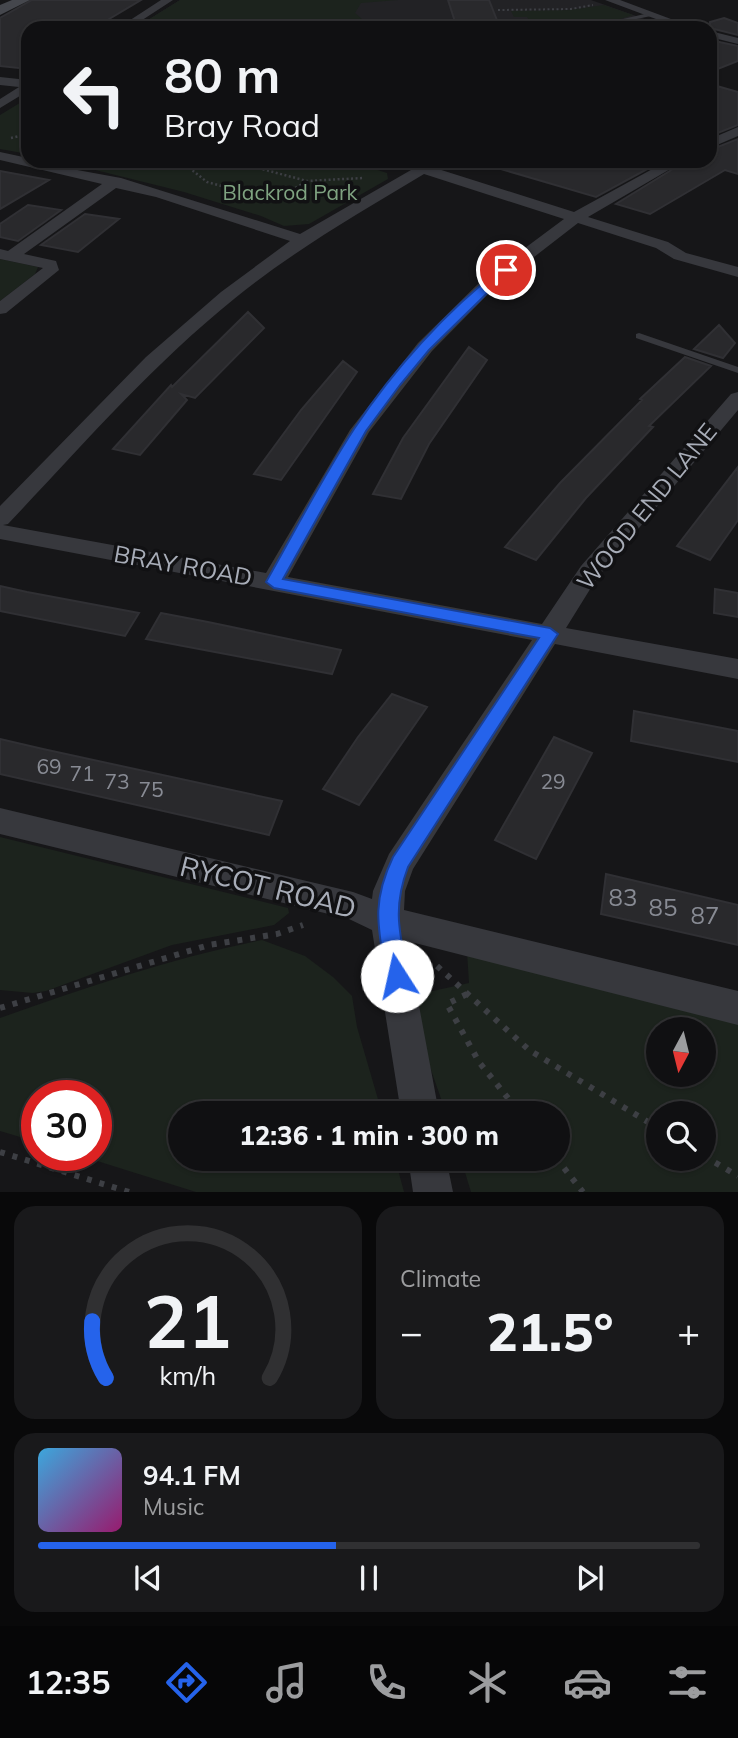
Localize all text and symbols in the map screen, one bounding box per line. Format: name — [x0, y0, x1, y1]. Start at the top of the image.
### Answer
text: 80 m — [164, 44, 280, 105]
icon: left — [49, 49, 140, 140]
text: Bray Road — [164, 105, 320, 145]
park label: Blackrod Park — [223, 179, 358, 205]
pin — [476, 240, 536, 300]
icon: arrive — [487, 251, 525, 289]
street label: WOOD END LANE — [570, 417, 723, 596]
street label: BRAY ROAD — [112, 538, 255, 592]
house number: 69 — [36, 753, 62, 779]
house number: 71 — [69, 760, 95, 786]
house number: 73 — [104, 768, 130, 794]
house number: 29 — [540, 768, 566, 794]
house number: 75 — [138, 776, 164, 802]
street label: RYCOT ROAD — [177, 848, 360, 925]
house number: 83 — [609, 882, 637, 912]
house number: 85 — [649, 892, 677, 922]
house number: 87 — [691, 900, 719, 930]
position arrow — [360, 939, 434, 1013]
north arrow — [646, 1017, 716, 1087]
map controls — [646, 1017, 716, 1171]
speed limit sign: 30 — [21, 1080, 112, 1171]
button: search — [646, 1101, 716, 1171]
text: 12:36 · 1 min · 300 m — [239, 1119, 499, 1152]
text: Climate — [400, 1264, 481, 1293]
text: 21 — [144, 1276, 232, 1367]
text: 21.5° — [486, 1299, 614, 1364]
text: − — [400, 1308, 423, 1356]
text: + — [677, 1308, 700, 1356]
text: km/h — [160, 1360, 216, 1391]
text: 94.1 FM — [143, 1459, 241, 1492]
text: Music — [143, 1492, 204, 1521]
icon: previous — [129, 1559, 167, 1597]
icon: pause — [350, 1559, 388, 1597]
icon: next — [571, 1559, 609, 1597]
icon: directions — [162, 1658, 211, 1707]
icon: music — [262, 1658, 311, 1707]
icon: phone — [362, 1658, 411, 1707]
icon: climate — [463, 1658, 512, 1707]
icon: car — [563, 1658, 612, 1707]
icon: filters — [663, 1658, 712, 1707]
text: 12:35 — [26, 1662, 110, 1702]

